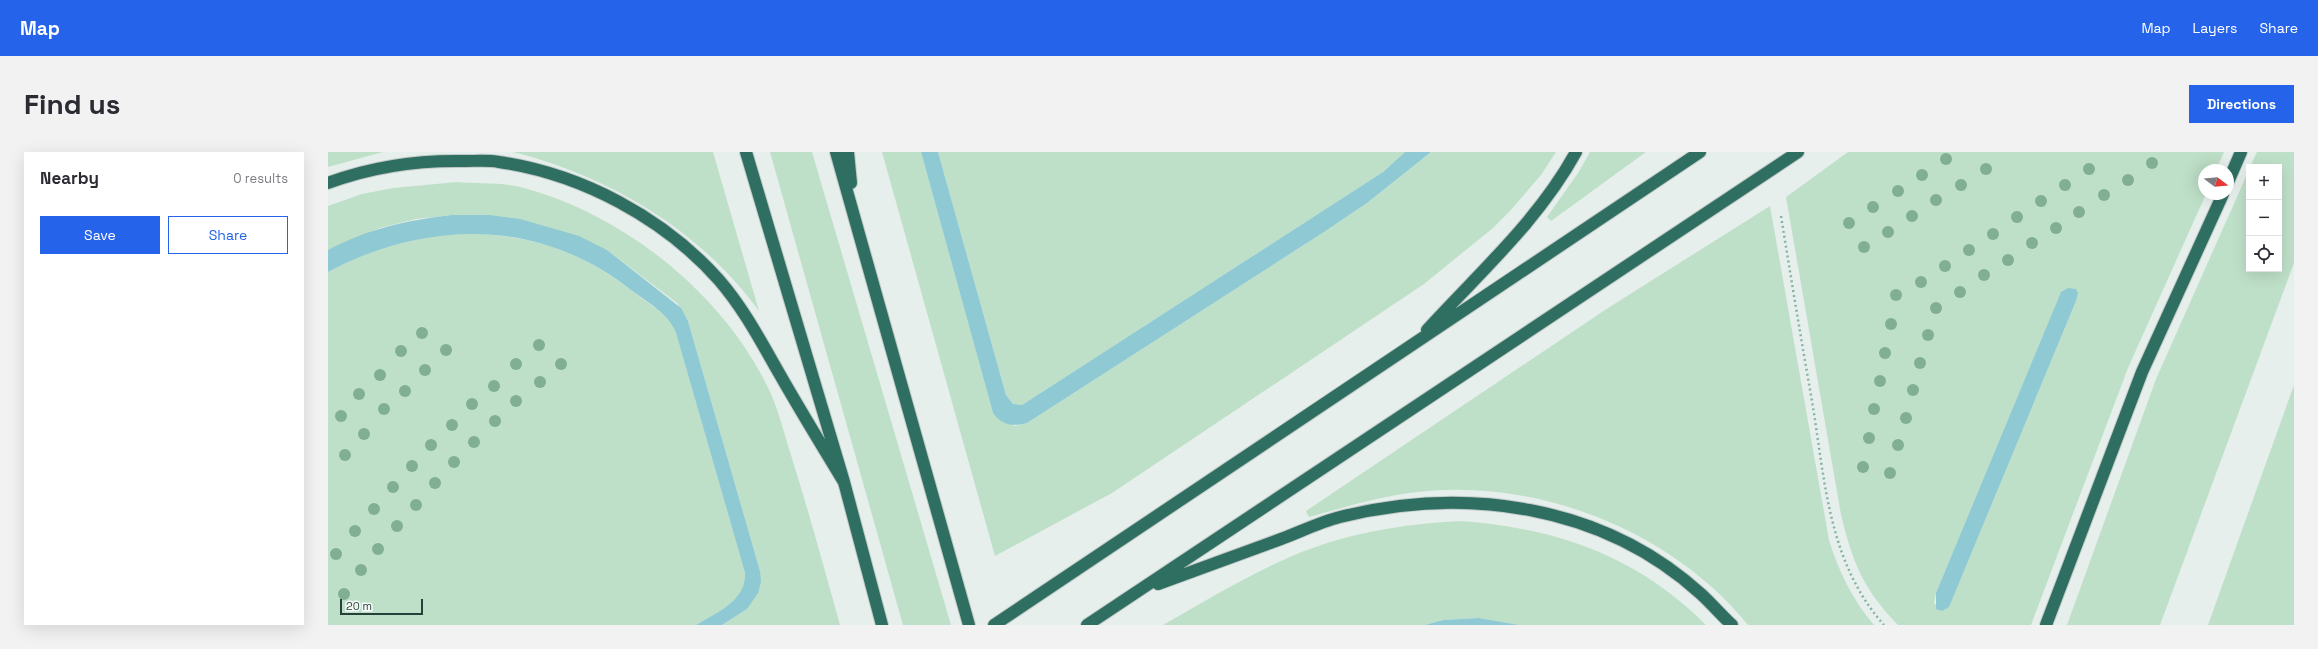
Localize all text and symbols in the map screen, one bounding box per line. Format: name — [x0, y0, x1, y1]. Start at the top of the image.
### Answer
text: Map — [20, 16, 60, 41]
text: Map — [2141, 19, 2171, 37]
text: Layers — [2193, 19, 2237, 37]
text: Share — [2259, 19, 2298, 37]
button: Directions — [2189, 85, 2294, 123]
text: Find us — [24, 86, 121, 122]
north arrow — [2198, 164, 2234, 200]
map controls — [2246, 164, 2282, 272]
button: + — [2246, 164, 2282, 200]
text: Nearby — [40, 167, 99, 189]
text: 0 results — [233, 170, 288, 187]
button: − — [2246, 200, 2282, 236]
button: Save — [40, 216, 160, 254]
button: Share — [168, 216, 288, 254]
button: locate — [2246, 236, 2282, 272]
scale bar — [340, 597, 423, 616]
text: 20 m — [346, 599, 372, 613]

